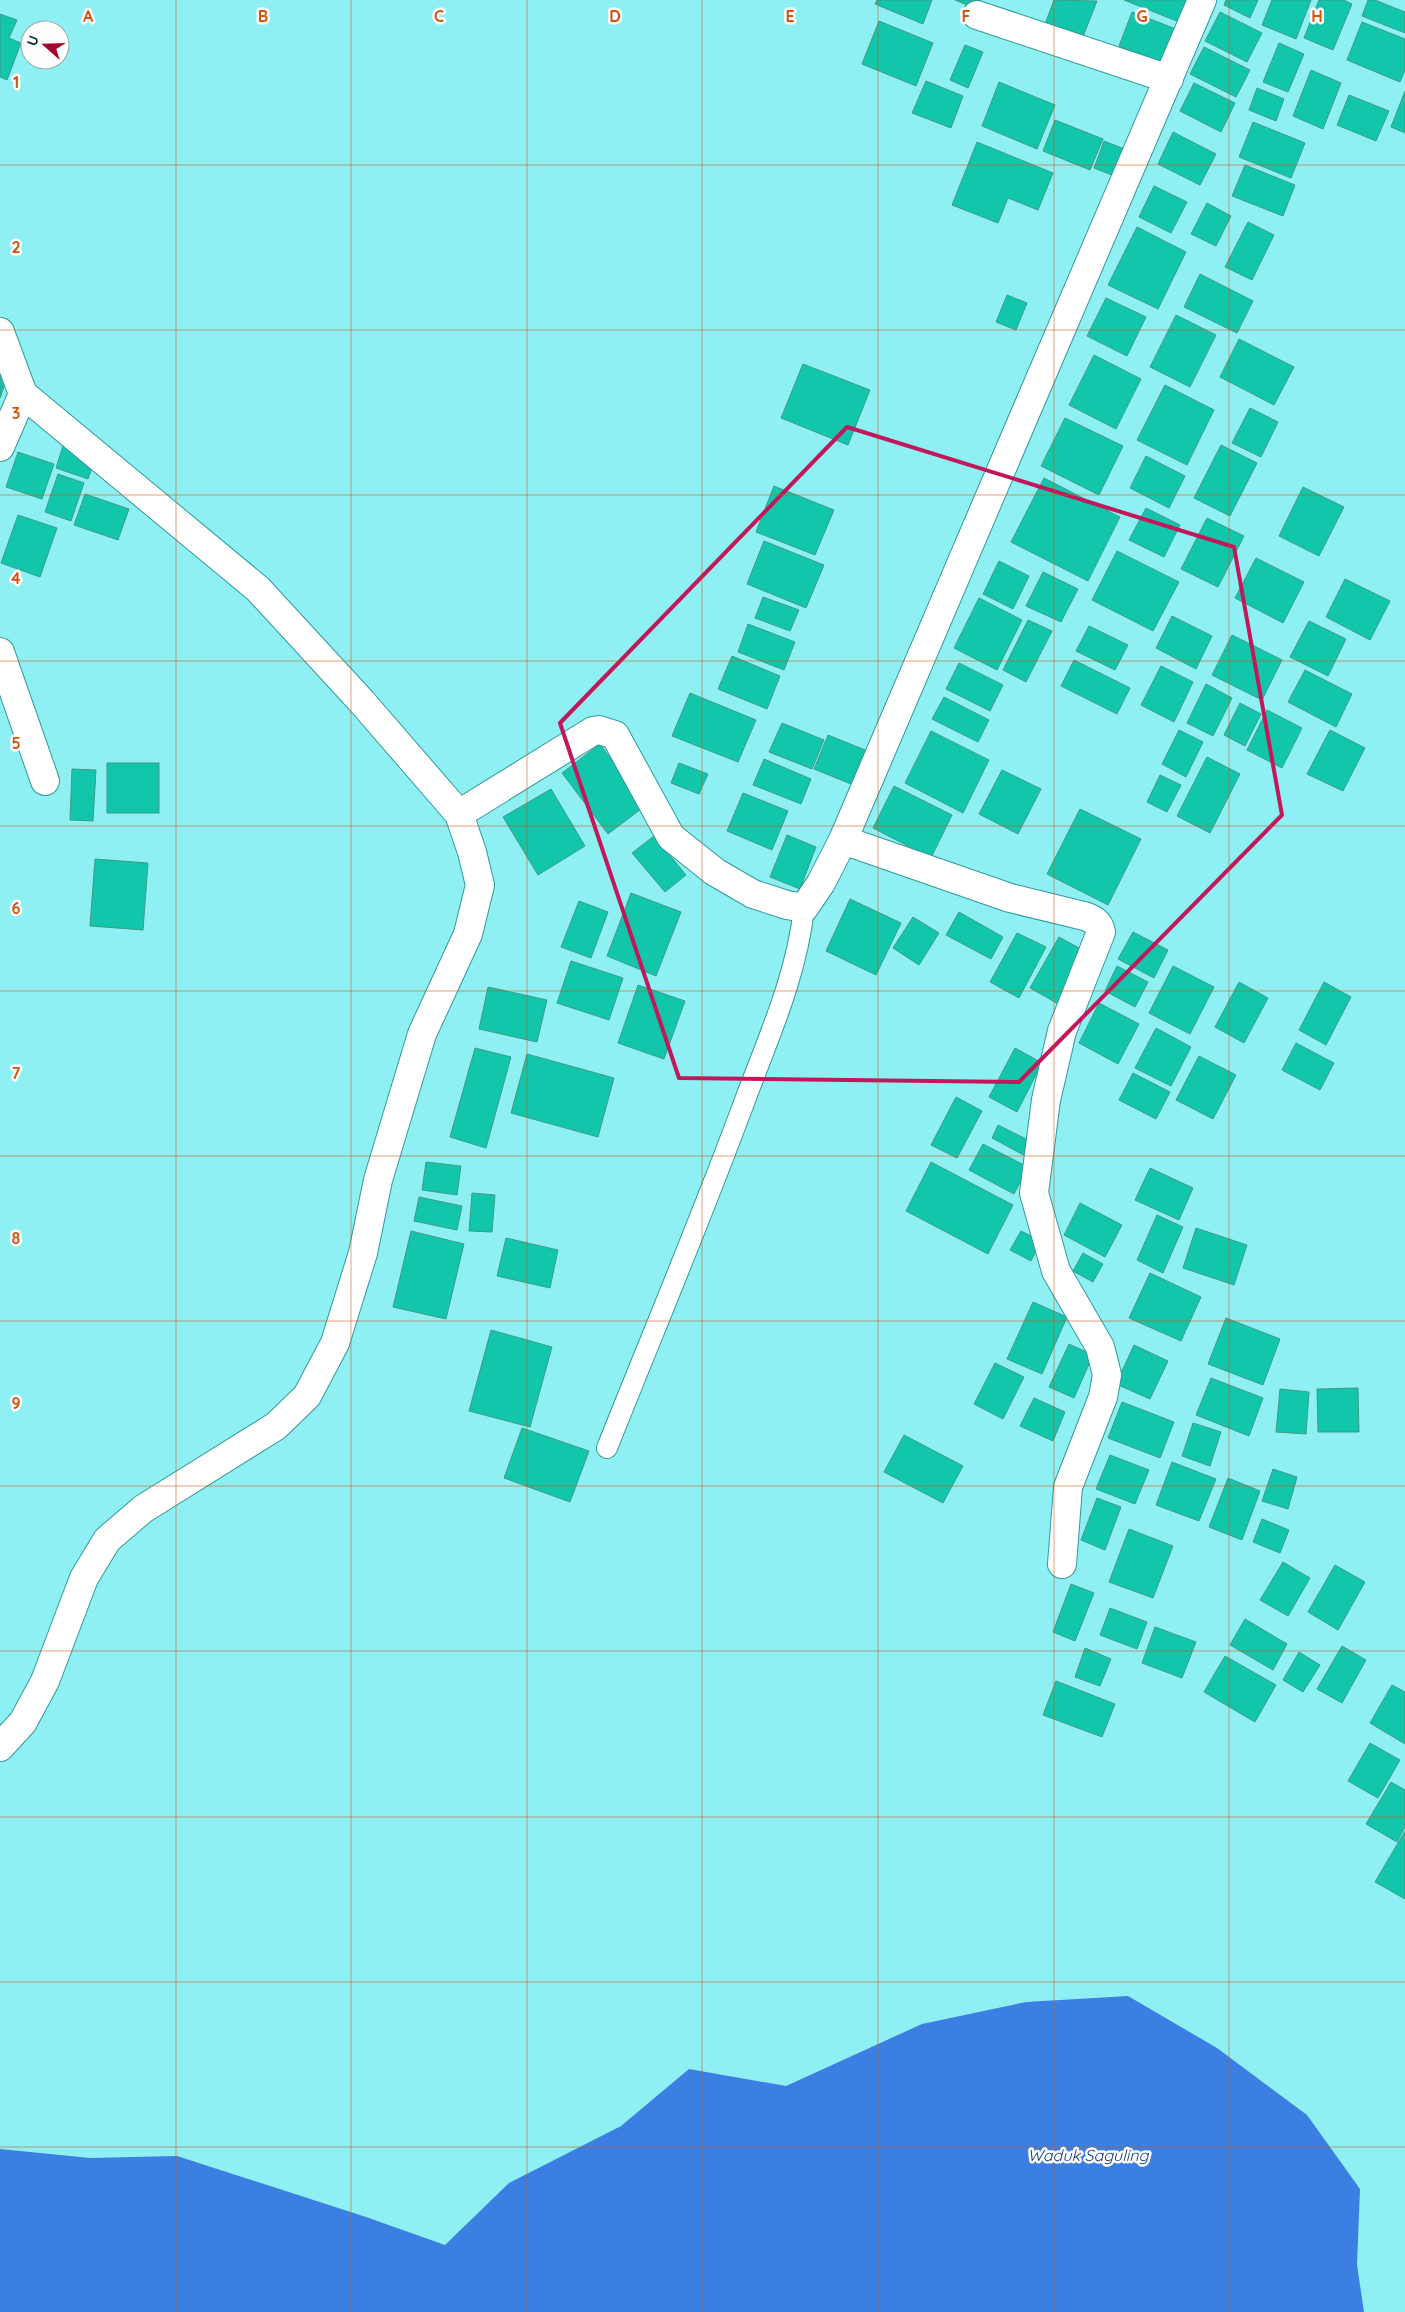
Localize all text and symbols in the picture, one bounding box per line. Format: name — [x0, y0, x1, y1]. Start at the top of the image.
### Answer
text: A — [83, 6, 94, 26]
text: B — [258, 6, 268, 26]
text: C — [434, 6, 444, 26]
text: D — [609, 6, 621, 26]
text: E — [785, 6, 795, 26]
text: F — [962, 6, 971, 26]
text: G — [1136, 6, 1148, 26]
text: H — [1311, 6, 1323, 26]
north arrow — [20, 20, 70, 70]
text: U — [23, 33, 43, 48]
text: 1 — [13, 72, 19, 92]
text: 2 — [11, 237, 21, 257]
text: 3 — [12, 403, 20, 423]
text: 4 — [11, 568, 21, 588]
text: 5 — [11, 733, 21, 753]
text: 6 — [12, 898, 21, 918]
text: 7 — [12, 1063, 21, 1083]
text: 8 — [12, 1228, 21, 1248]
text: 9 — [11, 1393, 21, 1413]
water label: Waduk Saguling — [1028, 2145, 1150, 2165]

